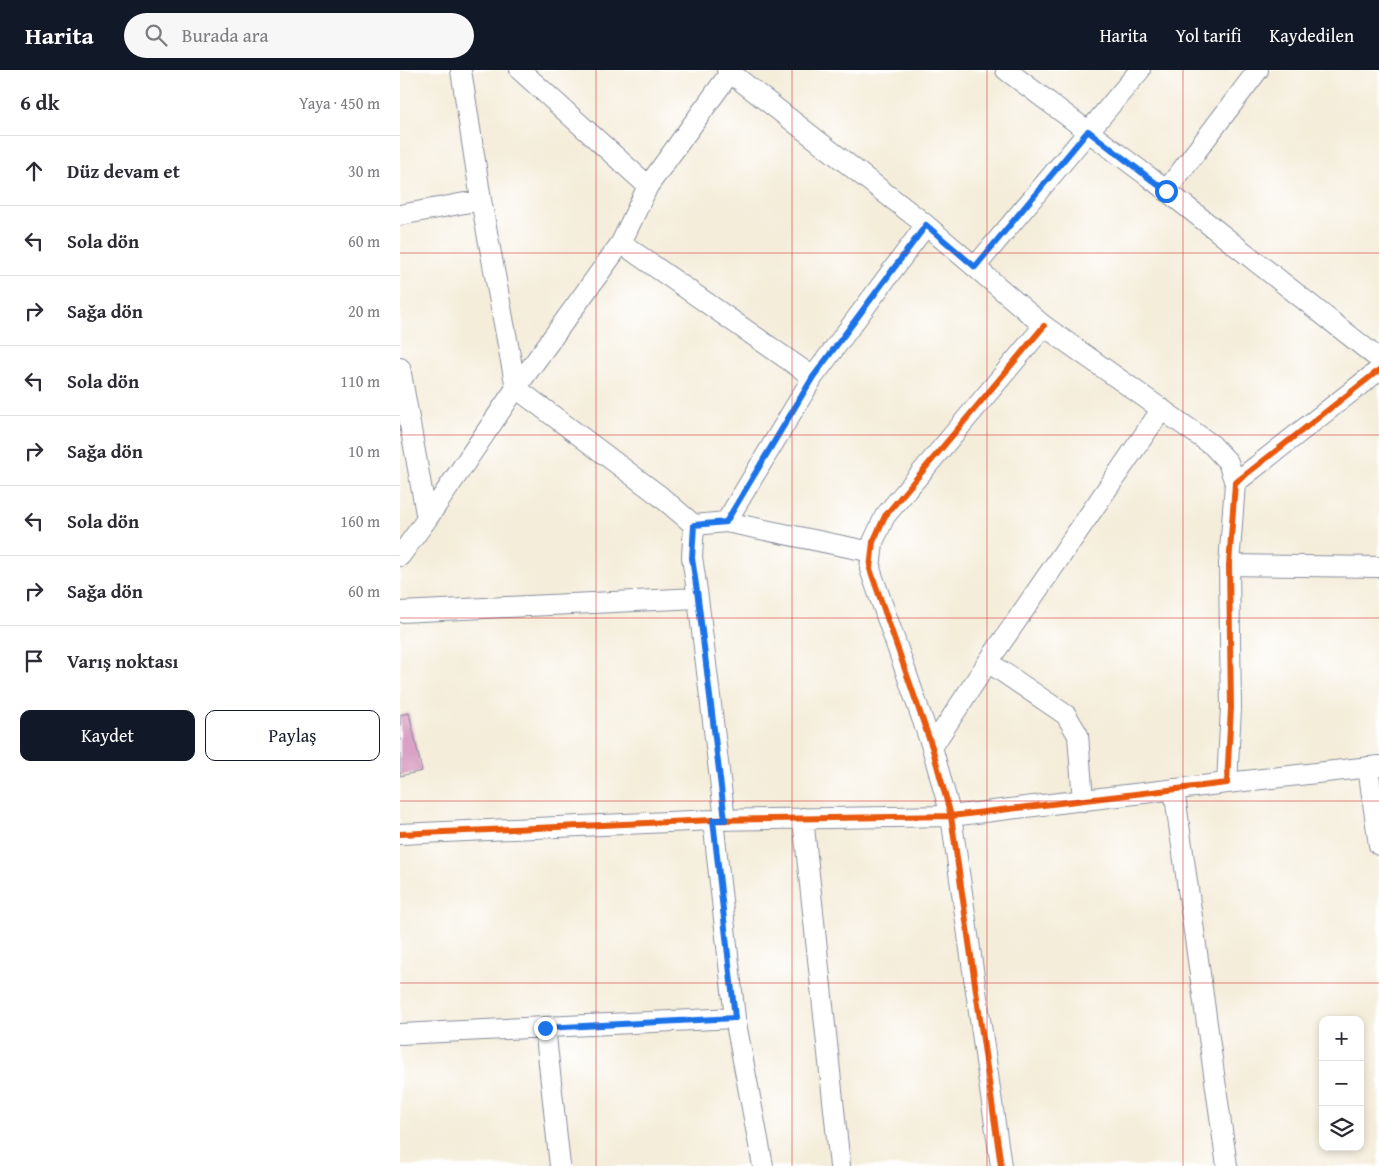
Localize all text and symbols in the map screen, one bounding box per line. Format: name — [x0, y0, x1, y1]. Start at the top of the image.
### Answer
search box — [124, 13, 474, 58]
text: Harita — [25, 18, 94, 53]
icon: search — [142, 21, 170, 49]
text: Burada ara — [182, 21, 268, 49]
text: Harita — [1100, 22, 1147, 49]
text: Yol tarifi — [1175, 22, 1242, 49]
text: Kaydedilen — [1270, 22, 1354, 49]
text: 6 dk — [20, 87, 60, 118]
text: Yaya · 450 m — [299, 91, 380, 115]
icon: ahead — [20, 157, 48, 185]
text: Düz devam et — [67, 157, 180, 185]
text: 30 m — [348, 159, 380, 183]
route start — [1155, 180, 1178, 203]
icon: left — [20, 227, 48, 255]
text: Sola dön — [67, 227, 139, 255]
text: 60 m — [348, 229, 380, 253]
icon: right — [20, 297, 48, 325]
text: Sağa dön — [67, 297, 143, 325]
text: 20 m — [348, 299, 380, 323]
icon: left — [20, 367, 48, 395]
text: Sola dön — [67, 367, 139, 395]
text: 110 m — [340, 369, 380, 393]
icon: right — [20, 437, 48, 465]
text: Sağa dön — [67, 437, 143, 465]
text: 10 m — [348, 439, 380, 463]
icon: left — [20, 507, 48, 535]
text: Sola dön — [67, 507, 139, 535]
text: 160 m — [340, 509, 380, 533]
icon: right — [20, 577, 48, 605]
text: Sağa dön — [67, 577, 143, 605]
text: 60 m — [348, 579, 380, 603]
icon: arrive — [20, 647, 48, 675]
text: Varış noktası — [67, 647, 178, 675]
button: Kaydet — [20, 710, 195, 761]
button: Paylaş — [205, 710, 380, 761]
map controls — [1319, 1016, 1364, 1151]
button: + — [1319, 1016, 1364, 1061]
route end — [534, 1017, 557, 1040]
button: − — [1319, 1061, 1364, 1106]
button: layers — [1319, 1106, 1364, 1151]

